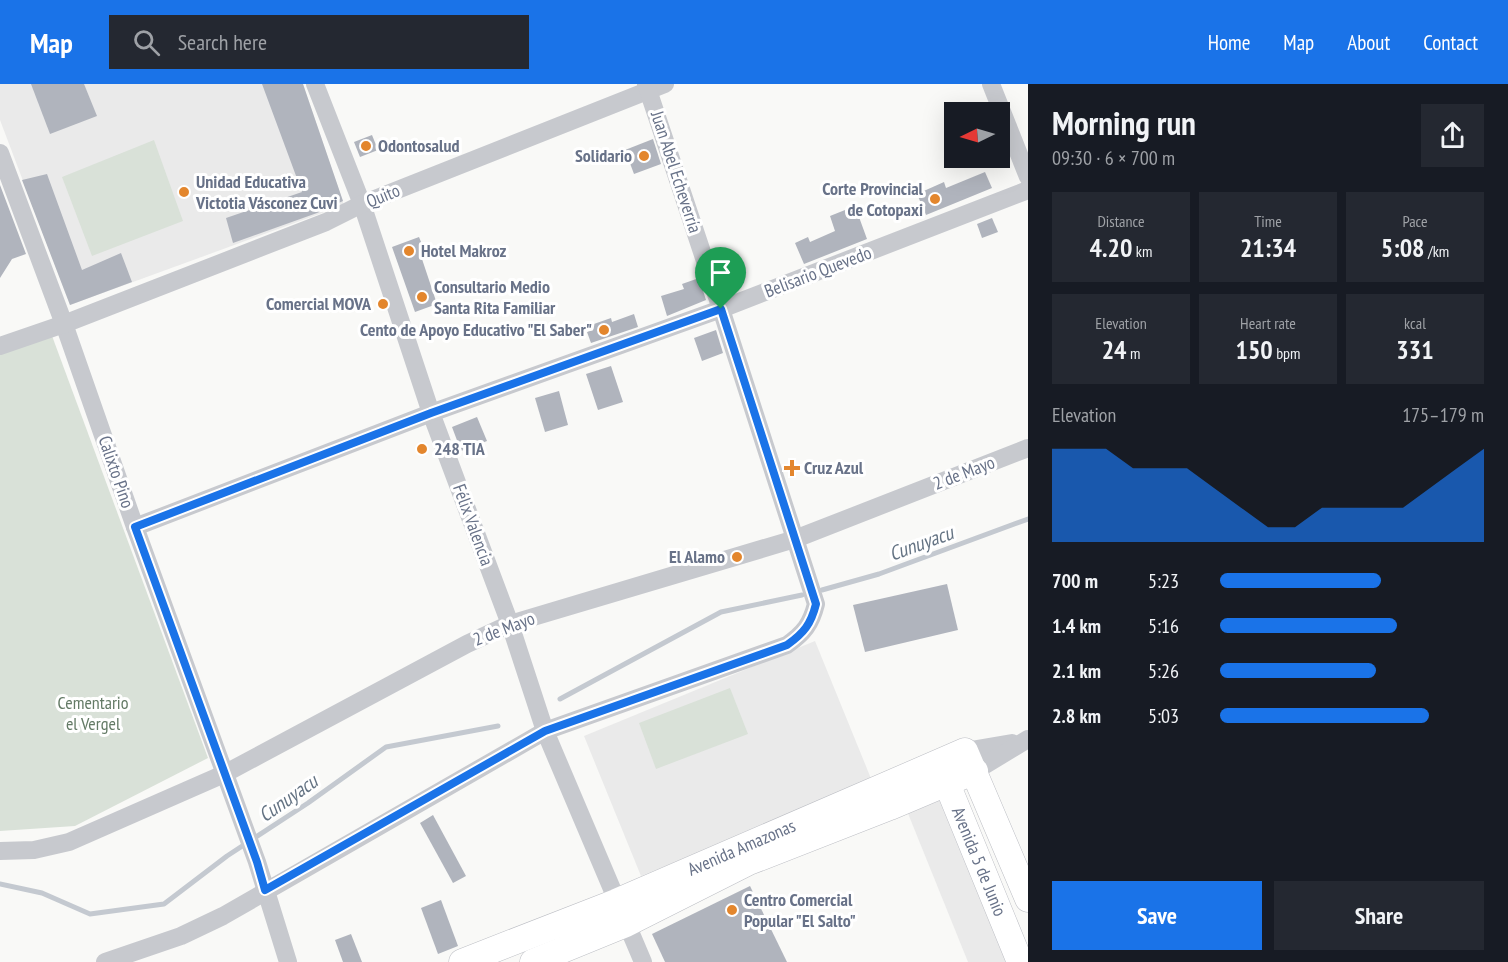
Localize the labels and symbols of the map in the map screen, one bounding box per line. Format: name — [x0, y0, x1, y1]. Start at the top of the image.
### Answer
north arrow — [944, 102, 1010, 168]
street label: Juan Abel Echeverría — [646, 107, 707, 236]
place label: Odontosalud — [378, 134, 459, 157]
marker: Odontosalud — [359, 139, 373, 153]
place label: Solidario — [575, 144, 632, 167]
marker: Solidario — [637, 149, 651, 163]
place label: Unidad Educativa Victotia Vásconez Cuvi — [195, 170, 338, 214]
place label: Corte Provincial de Cotopaxi — [822, 177, 924, 221]
street label: Quito — [363, 178, 403, 213]
marker: Unidad Educativa Victotia Vásconez Cuvi — [177, 185, 191, 199]
marker: Corte Provincial de Cotopaxi — [928, 192, 942, 206]
place label: Hotel Makroz — [421, 239, 507, 262]
street label: Belisario Quevedo — [761, 241, 875, 302]
marker: Hotel Makroz — [402, 244, 416, 258]
pin — [695, 247, 746, 309]
place label: Consultario Medio Santa Rita Familiar — [434, 275, 556, 319]
marker: Consultario Medio Santa Rita Familiar — [415, 290, 429, 304]
place label: Comercial MOVA — [266, 292, 372, 315]
marker: Comercial MOVA — [376, 297, 390, 311]
place label: Cento de Apoyo Educativo "El Saber" — [360, 318, 592, 341]
marker: Cento de Apoyo Educativo "El Saber" — [597, 323, 611, 337]
street label: Calixto Pino — [93, 433, 140, 511]
place label: 248 TIA — [434, 437, 486, 460]
marker: 248 TIA — [415, 442, 429, 456]
street label: 2 de Mayo — [930, 450, 998, 495]
place label: Cruz Azul — [804, 456, 864, 479]
marker: Cruz Azul — [785, 461, 799, 475]
street label: Félix Valencia — [448, 481, 499, 569]
water label: Cunuyacu — [885, 519, 958, 567]
place label: El Alamo — [669, 545, 725, 568]
marker: El Alamo — [730, 550, 744, 564]
street label: 2 de Mayo — [470, 606, 538, 651]
park label: Cementario el Vergel — [58, 691, 129, 735]
water label: Cunuyacu — [253, 768, 324, 828]
street label: Avenida 5 de Junio — [947, 803, 1012, 919]
street label: Avenida Amazonas — [684, 814, 799, 881]
place label: Centro Comercial Popular "El Salto" — [744, 888, 856, 932]
marker: Centro Comercial Popular "El Salto" — [725, 903, 739, 917]

